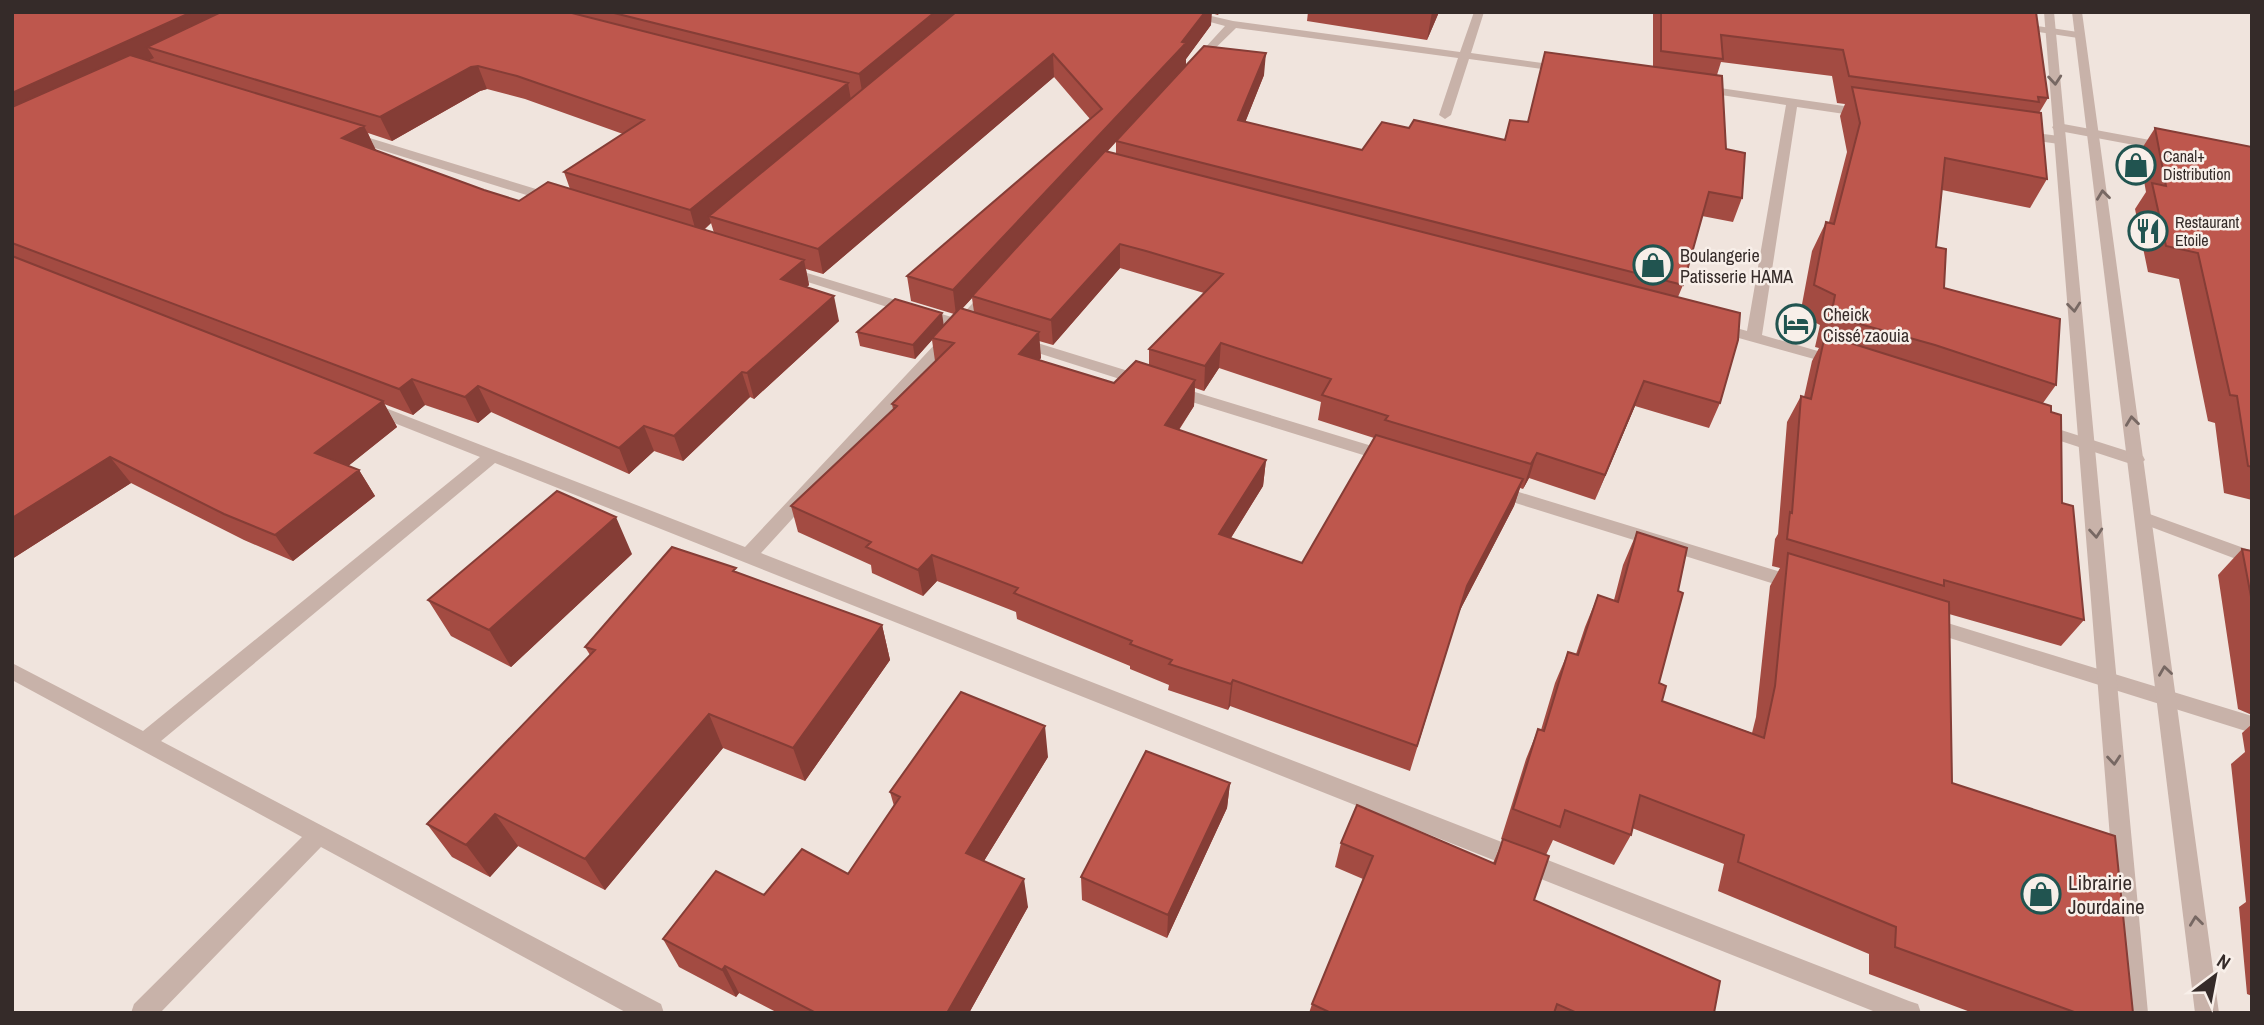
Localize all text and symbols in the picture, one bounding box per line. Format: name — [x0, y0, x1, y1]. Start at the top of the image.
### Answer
one-way arrow — [2047, 75, 2062, 86]
shop icon: Canal+ Distribution — [2115, 144, 2157, 186]
place label: Canal+ Distribution — [2163, 145, 2231, 185]
one-way arrow — [2095, 189, 2110, 201]
restaurant icon: Restaurant Etoile — [2127, 210, 2169, 252]
place label: Restaurant Etoile — [2175, 211, 2240, 251]
place label: Boulangerie Patisserie HAMA — [1680, 243, 1793, 289]
shop icon: Boulangerie Patisserie HAMA — [1632, 244, 1674, 286]
one-way arrow — [2067, 301, 2082, 313]
place label: Cheick Cissé zaouia — [1823, 302, 1909, 348]
hotel icon: Cheick Cissé zaouia — [1775, 303, 1817, 345]
one-way arrow — [2124, 415, 2139, 427]
one-way arrow — [2088, 528, 2103, 539]
one-way arrow — [2157, 665, 2172, 676]
one-way arrow — [2106, 755, 2121, 766]
place label: Librairie Jourdaine — [2068, 868, 2145, 921]
shop icon: Librairie Jourdaine — [2020, 873, 2062, 915]
one-way arrow — [2188, 915, 2203, 927]
north arrow — [2180, 941, 2250, 1011]
text: N — [2212, 948, 2236, 976]

